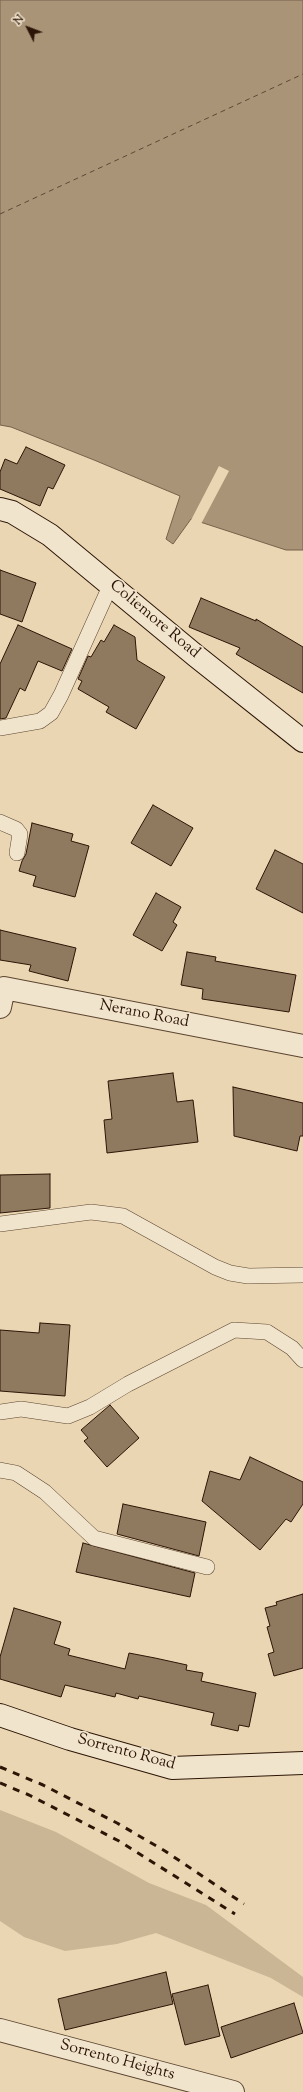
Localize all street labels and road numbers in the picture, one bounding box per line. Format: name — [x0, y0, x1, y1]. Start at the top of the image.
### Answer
street label: Coliemore Road — [105, 577, 203, 663]
street label: Nerano Road — [98, 997, 190, 1033]
street label: Sorrento Road — [75, 1731, 177, 1775]
street label: Sorrento Heights — [58, 2036, 176, 2086]

